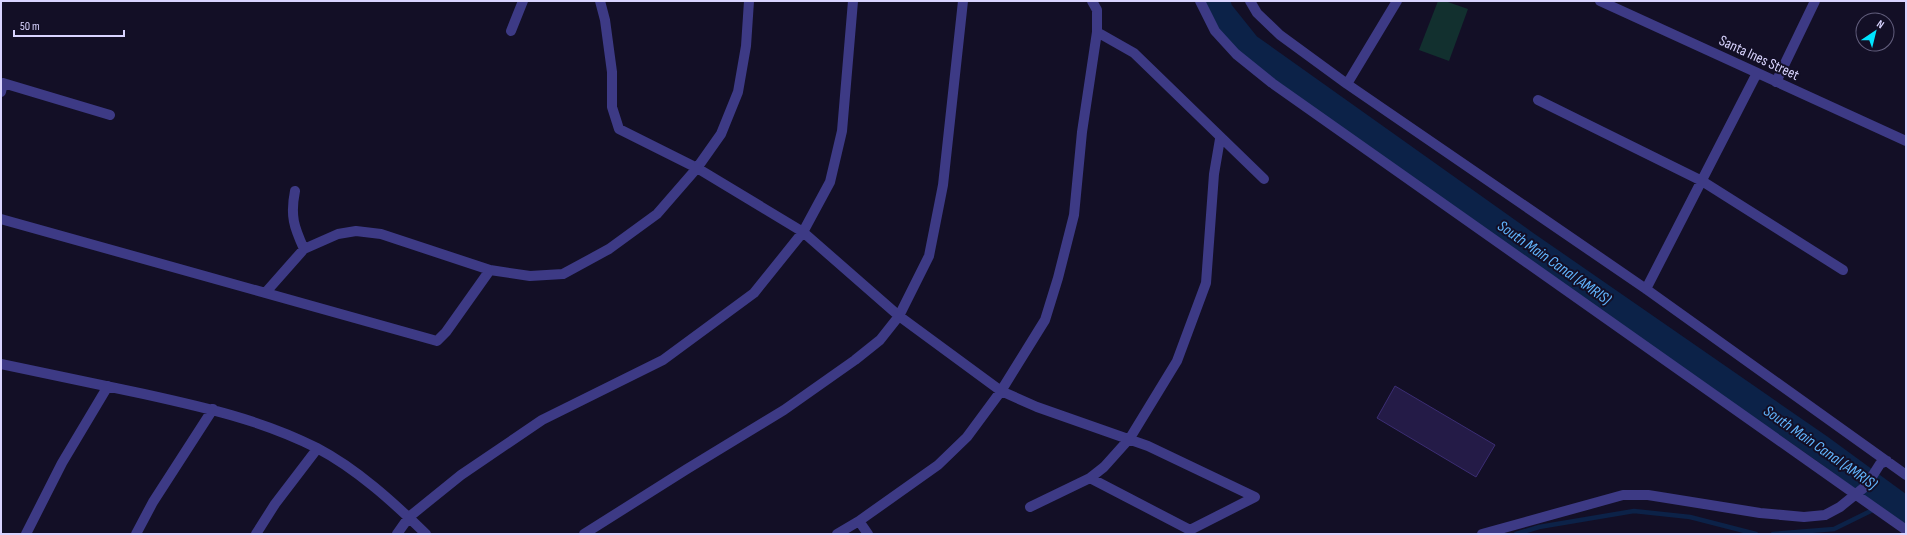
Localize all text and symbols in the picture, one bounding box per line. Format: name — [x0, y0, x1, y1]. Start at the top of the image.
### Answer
scale bar — [14, 12, 124, 38]
north arrow — [1855, 12, 1895, 52]
text: N — [1874, 17, 1887, 31]
text: 50 m — [20, 19, 40, 34]
street label: Santa Ines Street — [1716, 31, 1802, 85]
water label: South Main Canal (AMRIS) — [1494, 217, 1615, 310]
water label: South Main Canal (AMRIS) — [1760, 402, 1881, 495]

